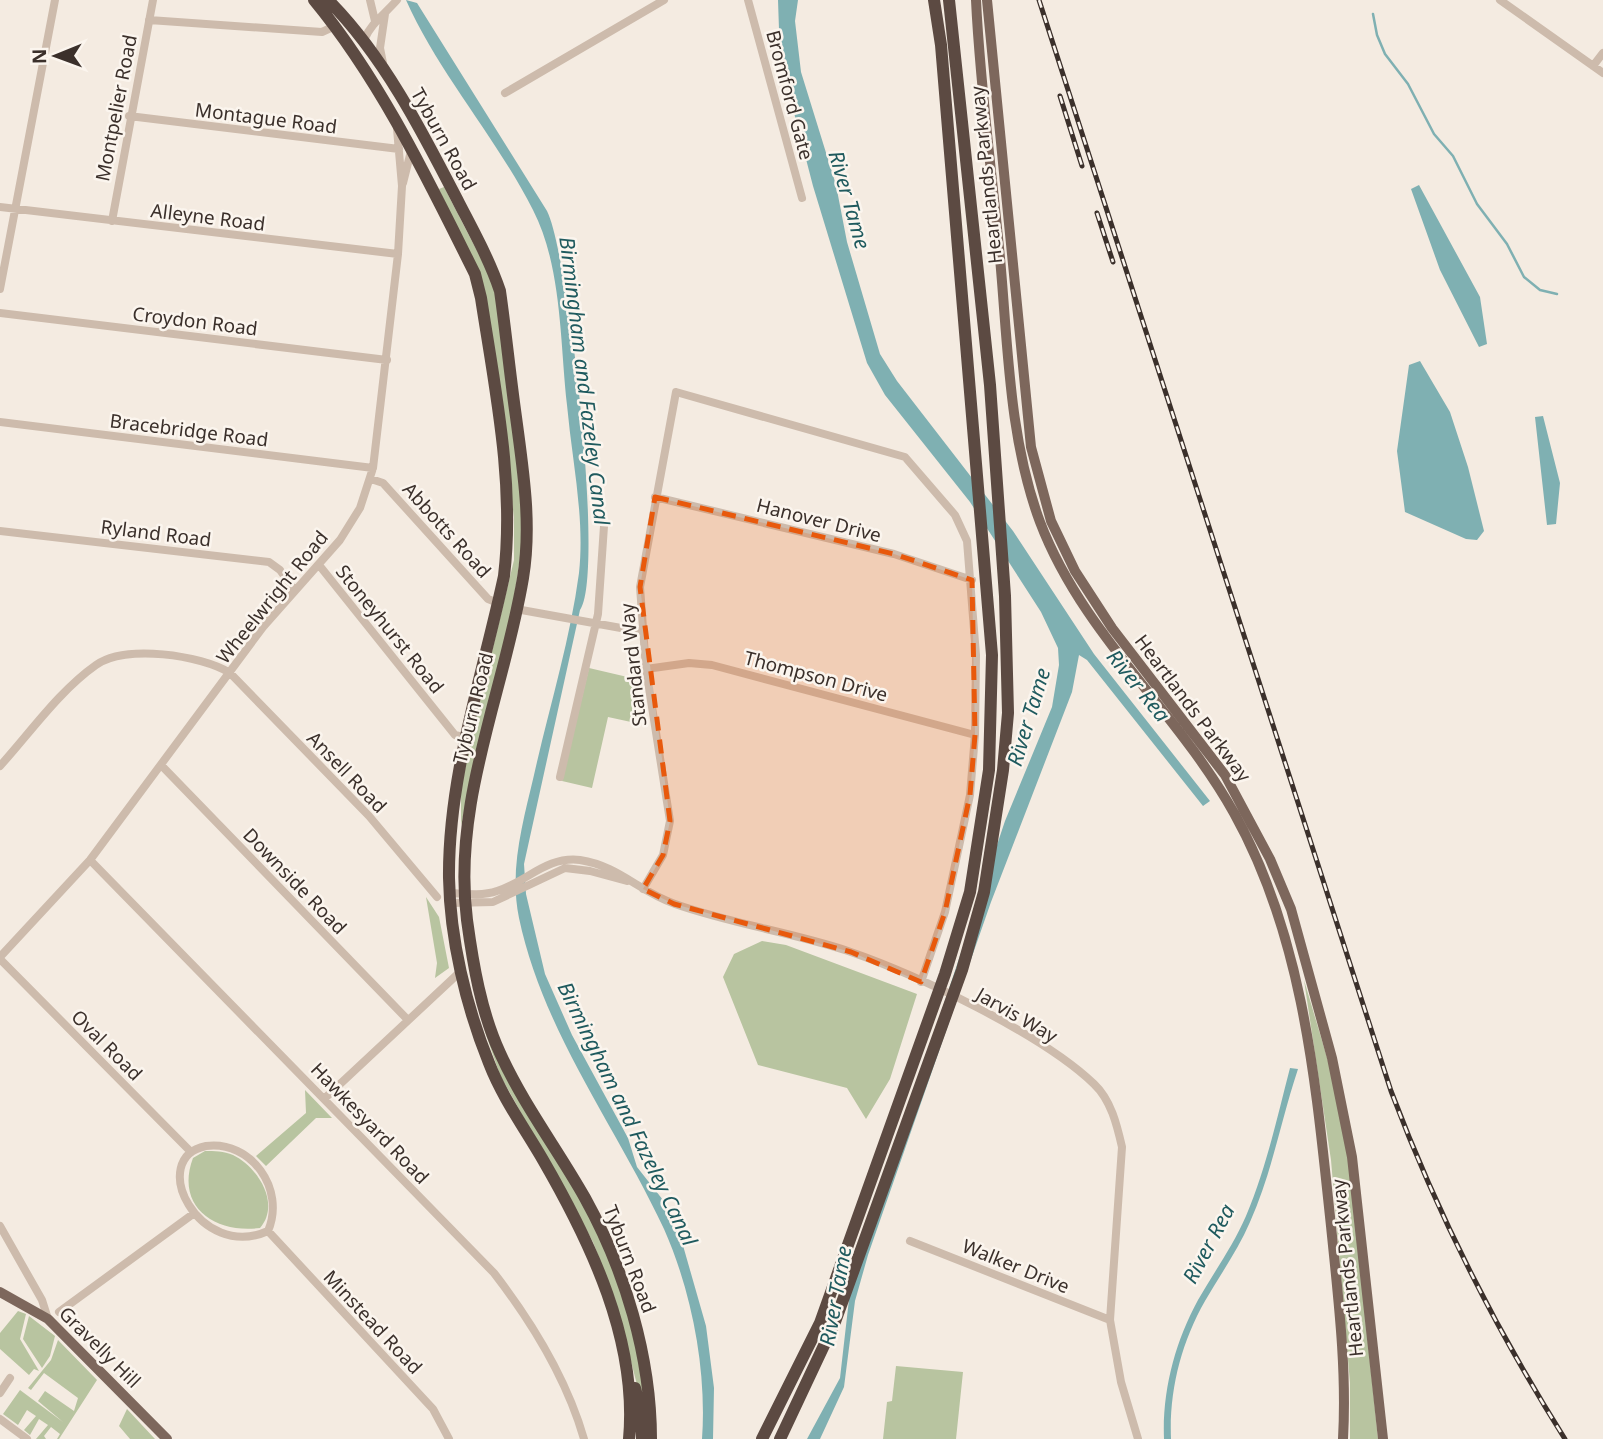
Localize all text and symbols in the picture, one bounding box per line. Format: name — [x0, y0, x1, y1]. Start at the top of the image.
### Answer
north arrow — [21, 21, 91, 91]
street label: Bromford Gate — [760, 27, 820, 163]
street label: Montpelier Road — [89, 33, 143, 183]
text: N — [26, 48, 52, 64]
street label: Tyburn Road — [405, 83, 483, 195]
street label: Heartlands Parkway — [964, 85, 1008, 265]
street label: Montague Road — [194, 96, 338, 140]
water label: River Tame — [823, 147, 877, 252]
street label: Alleyne Road — [149, 197, 267, 237]
water label: Birmingham and Fazeley Canal — [553, 235, 617, 527]
street label: Croydon Road — [131, 300, 259, 342]
street label: Bracebridge Road — [108, 407, 270, 453]
street label: Abbotts Road — [397, 477, 497, 583]
street label: Hanover Drive — [754, 492, 884, 548]
street label: Ryland Road — [99, 513, 213, 553]
street label: Wheelwright Road — [210, 525, 334, 669]
street label: Stoneyhurst Road — [330, 559, 450, 699]
street label: Standard Way — [614, 602, 652, 728]
street label: Heartlands Parkway — [1129, 629, 1257, 787]
water label: River Rea — [1101, 643, 1177, 728]
street label: Thompson Drive — [741, 644, 891, 708]
street label: Tyburn Road — [447, 650, 499, 766]
water label: River Tame — [1000, 664, 1056, 769]
street label: Ansell Road — [301, 726, 393, 818]
street label: Downside Road — [237, 822, 353, 940]
water label: Birmingham and Fazeley Canal — [552, 977, 704, 1251]
street label: Jarvis Way — [970, 980, 1063, 1049]
street label: Oval Road — [66, 1004, 148, 1086]
street label: Hawkesyard Road — [305, 1057, 435, 1189]
street label: Heartlands Parkway — [1325, 1178, 1369, 1358]
water label: River Rea — [1176, 1199, 1241, 1288]
street label: Tyburn Road — [598, 1201, 662, 1317]
street label: Walker Drive — [959, 1233, 1073, 1299]
water label: River Tame — [812, 1244, 858, 1348]
street label: Minstead Road — [318, 1264, 428, 1380]
street label: Gravelly Hill — [53, 1300, 147, 1394]

